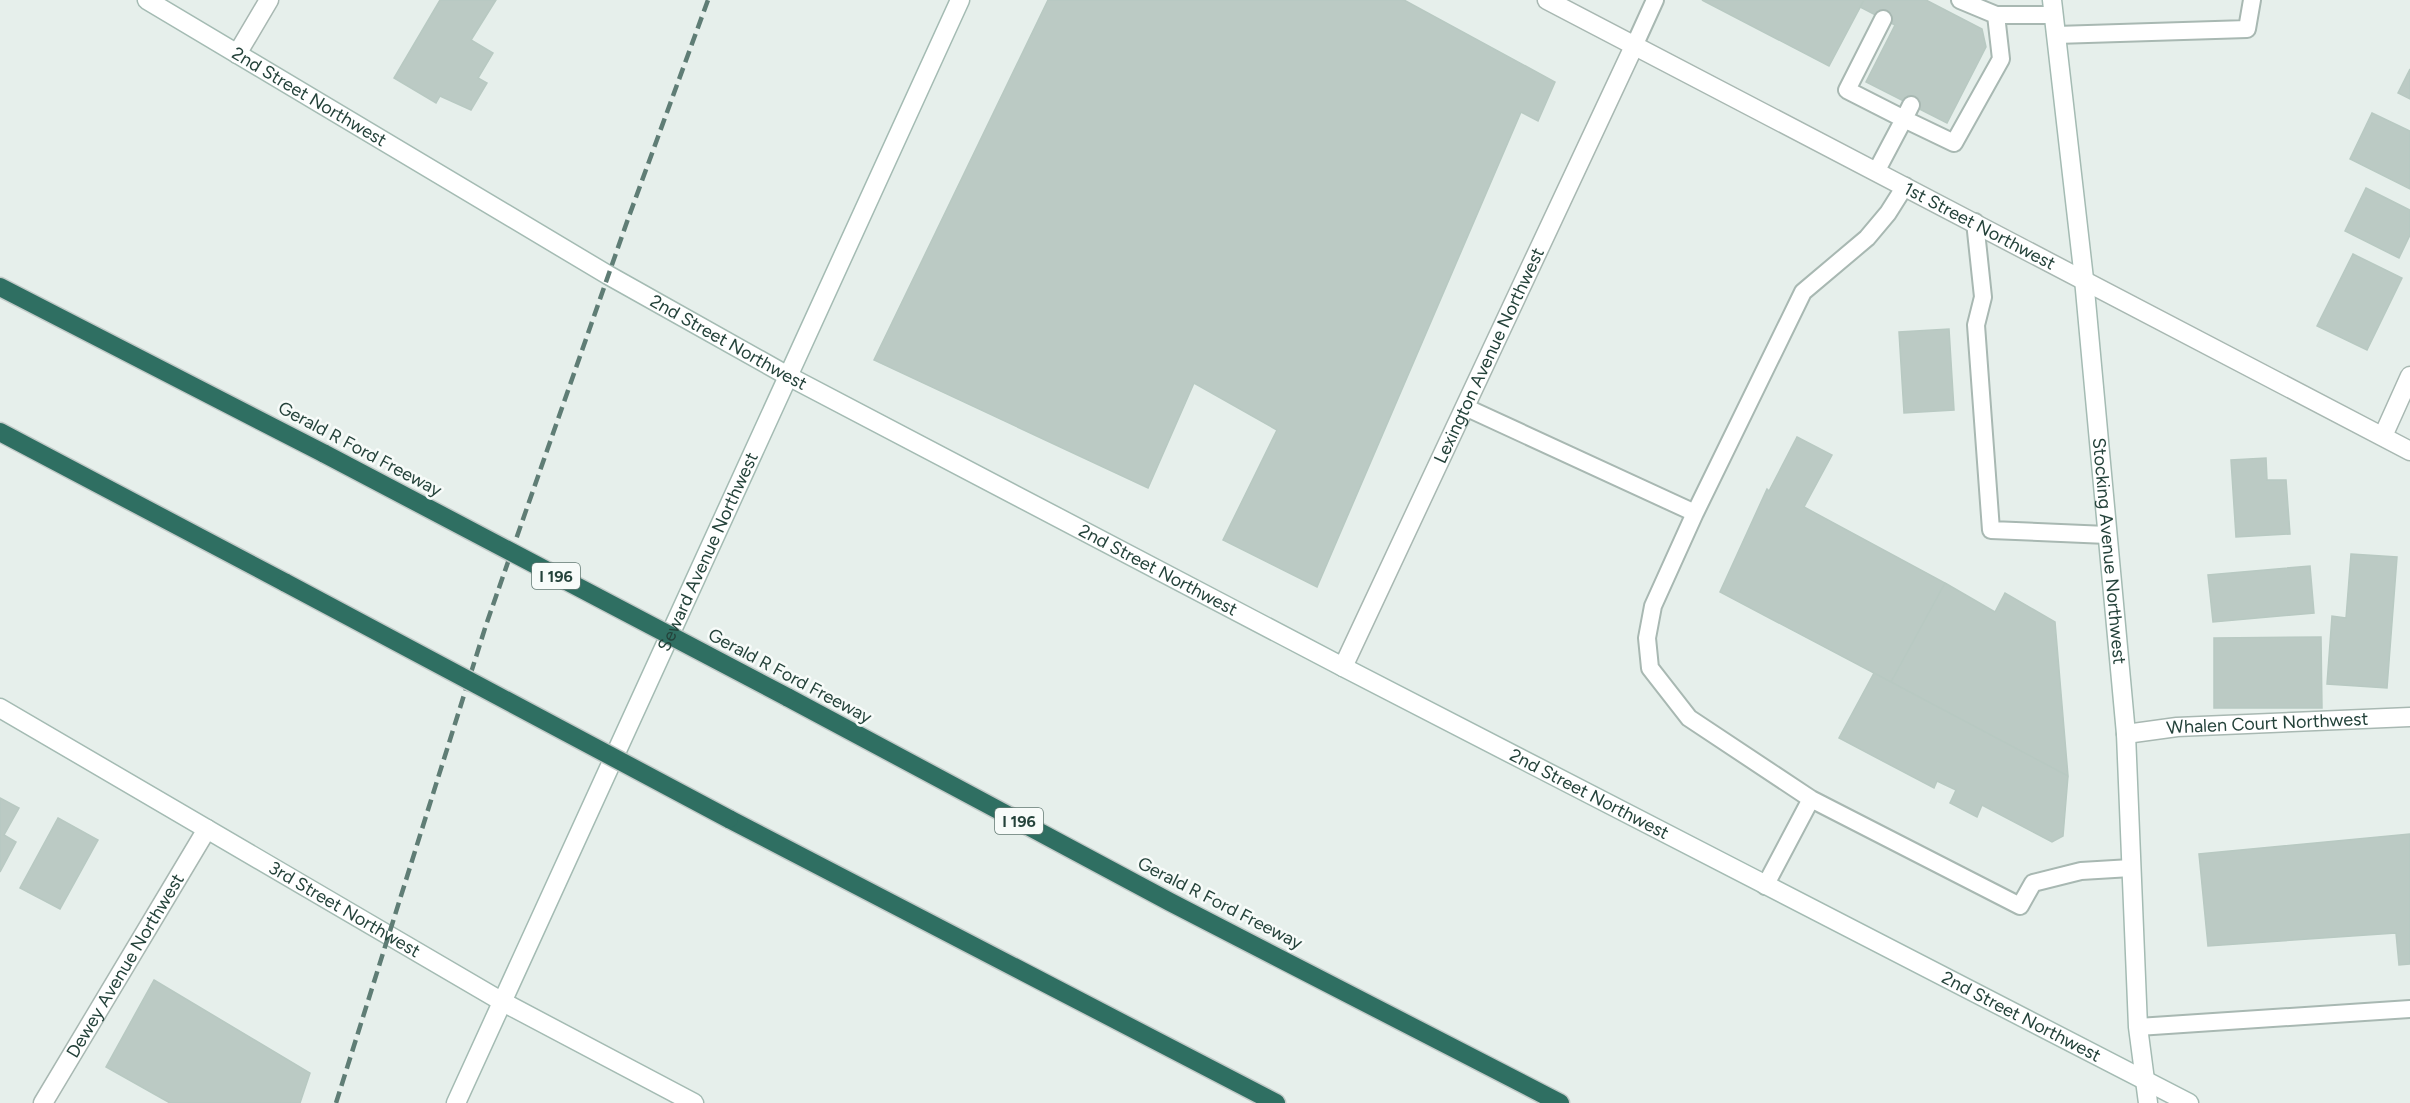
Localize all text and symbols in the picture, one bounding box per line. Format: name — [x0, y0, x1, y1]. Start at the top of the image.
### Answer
street label: 2nd Street Northwest — [228, 42, 391, 151]
street label: 1st Street Northwest — [1900, 177, 2059, 275]
street label: Lexington Avenue Northwest — [1429, 244, 1549, 467]
street label: 2nd Street Northwest — [646, 290, 811, 395]
street label: Gerald R Ford Freeway — [274, 397, 446, 502]
street label: Stocking Avenue Northwest — [2088, 437, 2131, 665]
street label: Seward Avenue Northwest — [653, 449, 763, 655]
street label: 2nd Street Northwest — [1075, 519, 1241, 621]
road number: I 196 — [532, 563, 580, 589]
street label: Gerald R Ford Freeway — [704, 624, 876, 729]
street label: Whalen Court Northwest — [2165, 708, 2369, 739]
street label: 2nd Street Northwest — [1506, 744, 1673, 844]
road number: I 196 — [995, 808, 1043, 834]
street label: Gerald R Ford Freeway — [1134, 852, 1307, 954]
street label: 3rd Street Northwest — [265, 857, 424, 962]
street label: Dewey Avenue Northwest — [62, 869, 189, 1062]
street label: 2nd Street Northwest — [1938, 966, 2105, 1067]

